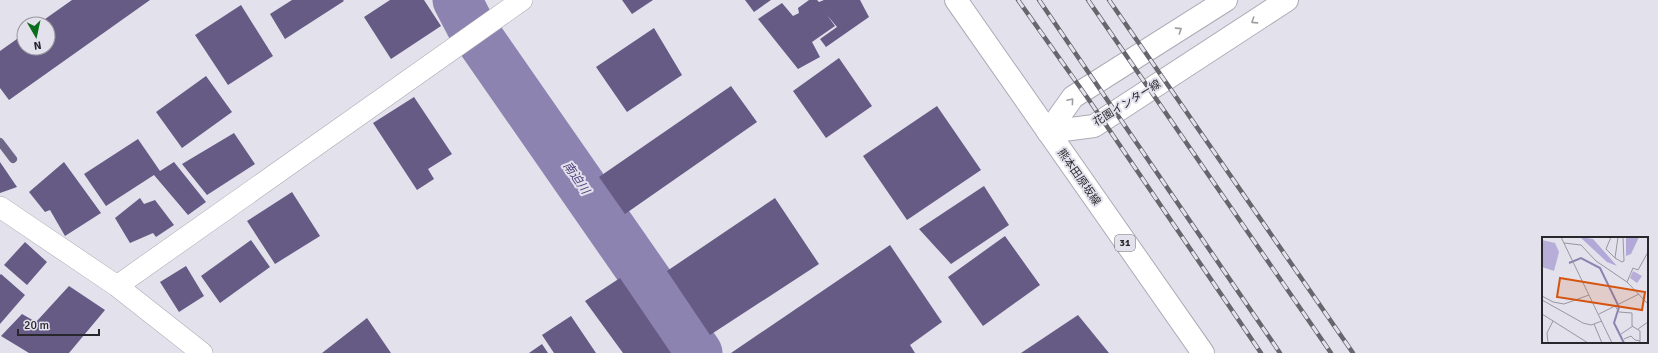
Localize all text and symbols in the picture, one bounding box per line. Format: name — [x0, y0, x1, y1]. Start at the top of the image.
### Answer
north arrow — [16, 16, 56, 56]
one-way arrow — [1251, 17, 1258, 24]
one-way arrow — [1175, 27, 1182, 35]
text: N — [33, 38, 42, 52]
street label: 花園インター線 — [1091, 77, 1163, 129]
one-way arrow — [1067, 99, 1074, 106]
street label: 熊本田原坂線 — [1055, 146, 1103, 208]
water label: 南迫川 — [560, 159, 594, 199]
road number: 31 — [1115, 235, 1135, 251]
inset map — [1542, 237, 1648, 343]
scale bar — [18, 311, 99, 337]
text: 20 m — [24, 318, 49, 333]

